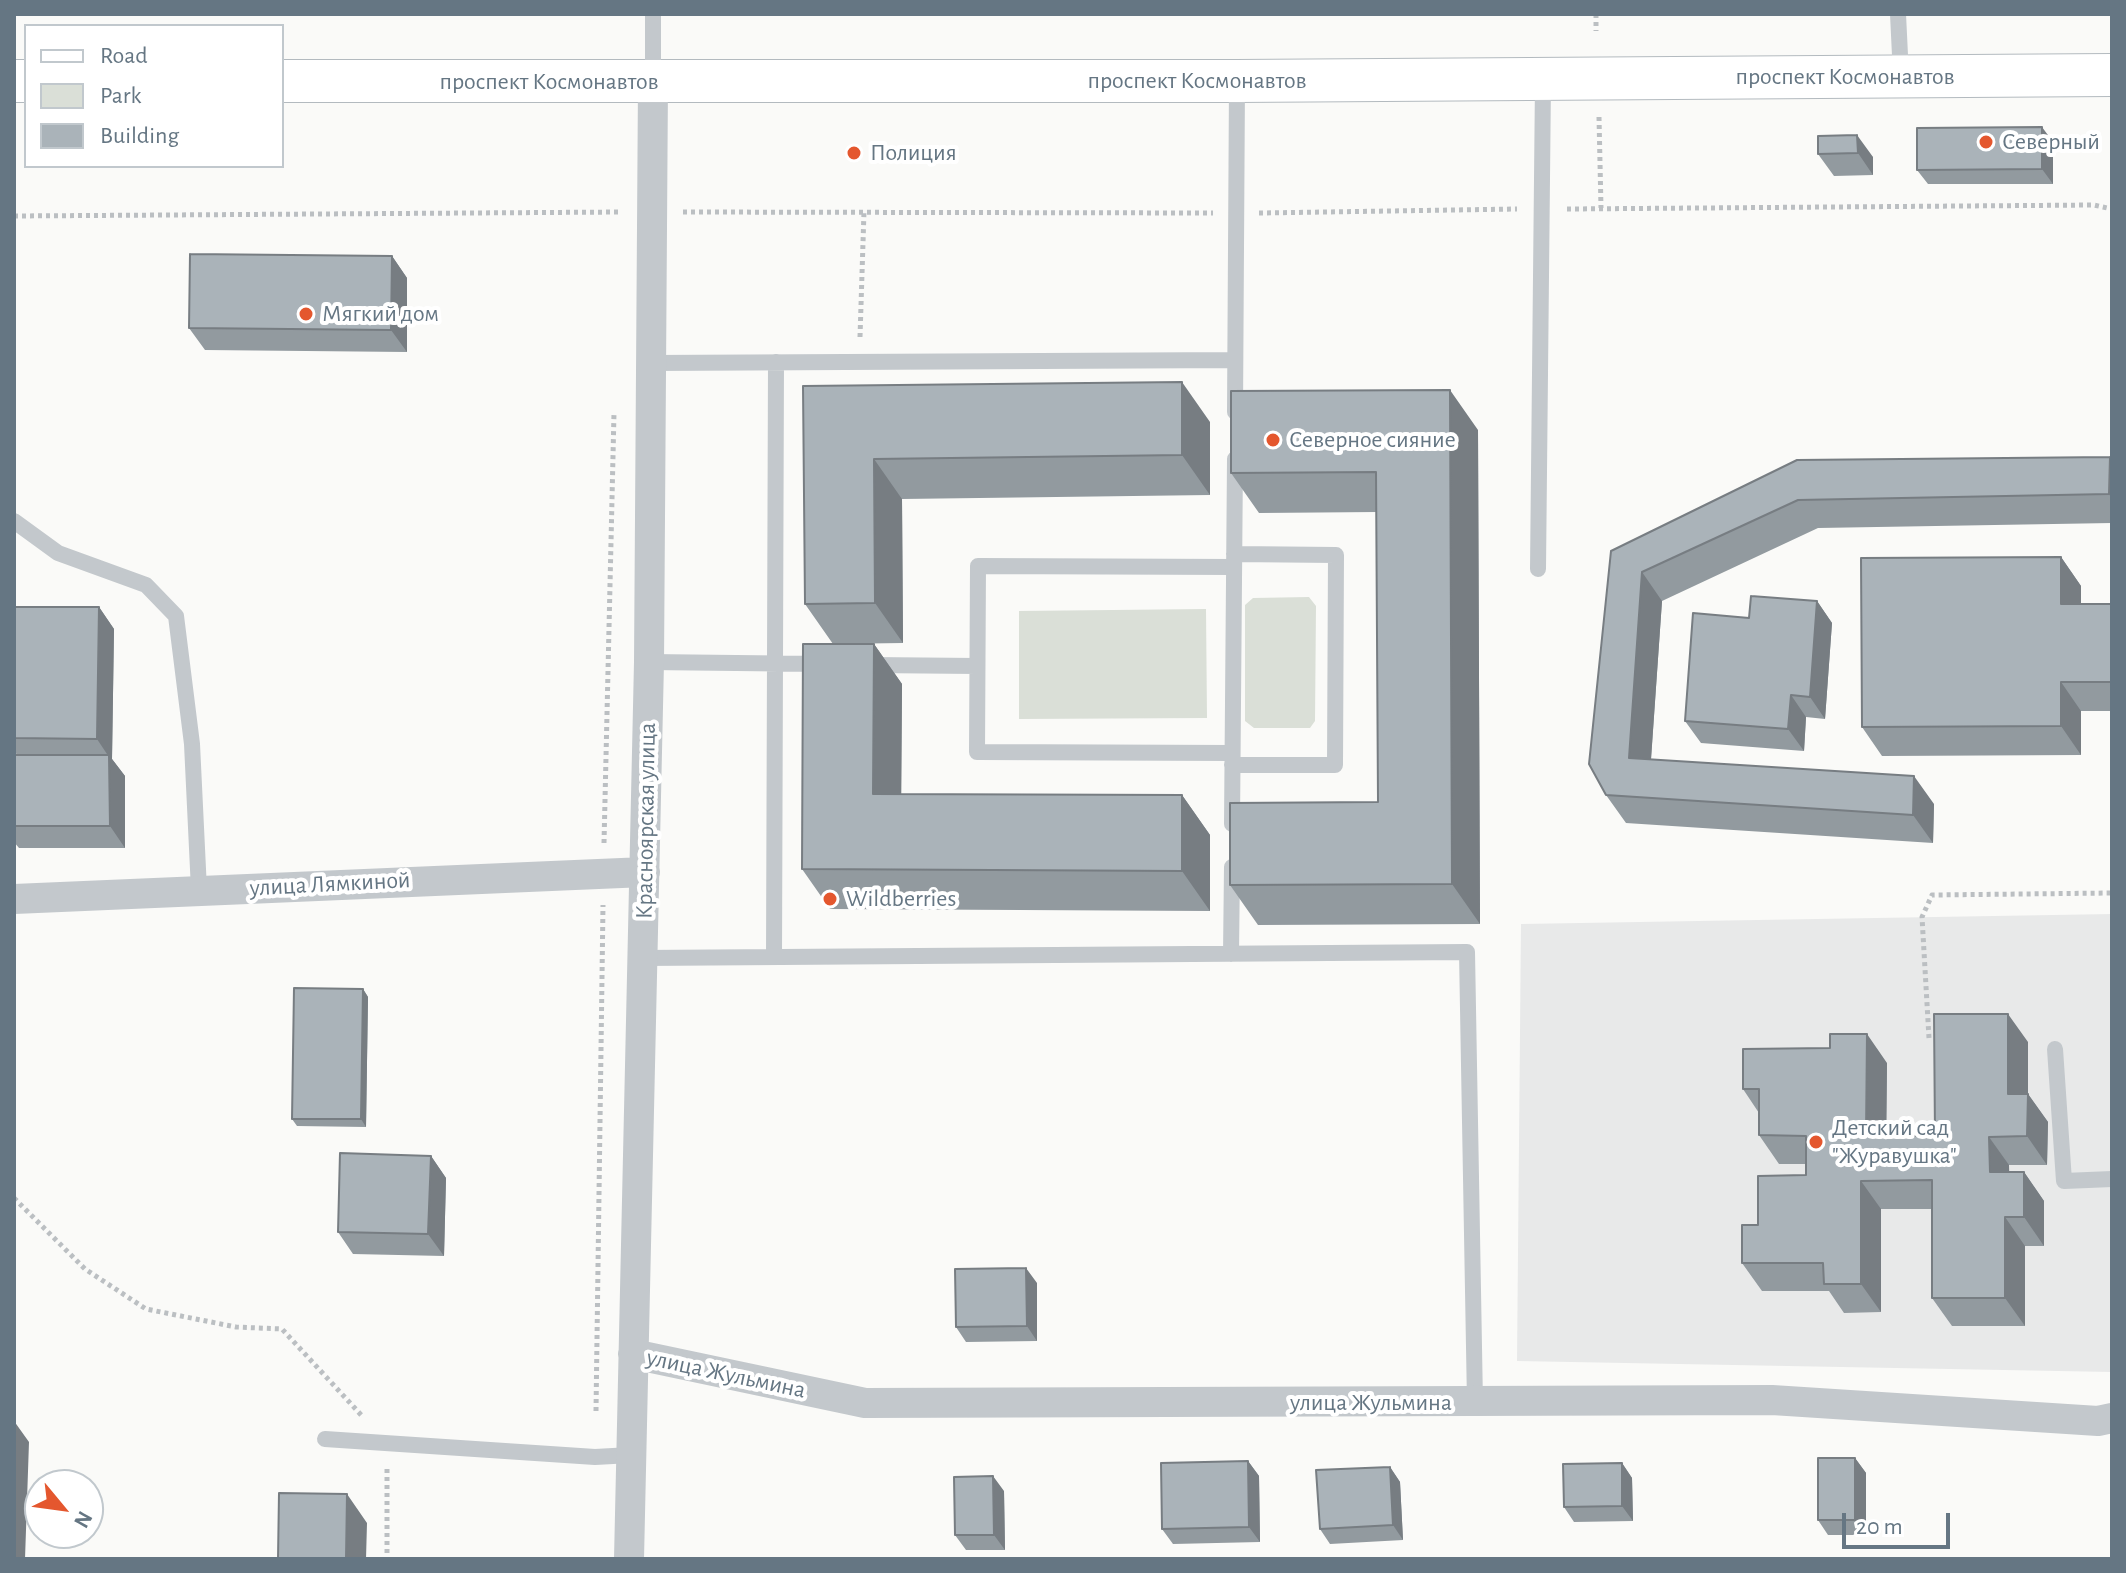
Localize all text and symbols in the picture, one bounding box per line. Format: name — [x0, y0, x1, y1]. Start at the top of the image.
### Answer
legend — [24, 24, 284, 168]
text: Road — [100, 44, 148, 68]
street label: проспект Космонавтов — [1735, 63, 1955, 91]
street label: проспект Космонавтов — [1087, 67, 1307, 95]
street label: проспект Космонавтов — [439, 68, 659, 96]
text: Park — [100, 84, 141, 108]
text: Building — [100, 124, 179, 148]
place label: Северный — [2002, 128, 2100, 156]
marker: Северный — [1977, 133, 1995, 151]
place label: Полиция — [870, 139, 957, 167]
marker: Полиция — [845, 144, 863, 162]
place label: Мягкий дом — [322, 300, 439, 328]
marker: Мягкий дом — [297, 305, 315, 323]
place label: Северное сияние — [1289, 426, 1456, 454]
marker: Северное сияние — [1264, 431, 1282, 449]
street label: Красноярская улица — [630, 723, 662, 919]
street label: улица Лямкиной — [249, 865, 411, 903]
place label: Wildberries — [846, 885, 956, 913]
marker: Wildberries — [821, 890, 839, 908]
place label: Детский сад "Журавушка" — [1832, 1114, 1957, 1170]
marker: Детский сад "Журавушка" — [1807, 1133, 1825, 1151]
street label: улица Жульмина — [644, 1343, 808, 1405]
street label: улица Жульмина — [1290, 1389, 1452, 1417]
north arrow — [24, 1469, 104, 1549]
scale bar — [1846, 1497, 1954, 1547]
text: N — [70, 1508, 97, 1532]
text: 20 m — [1856, 1515, 1903, 1539]

